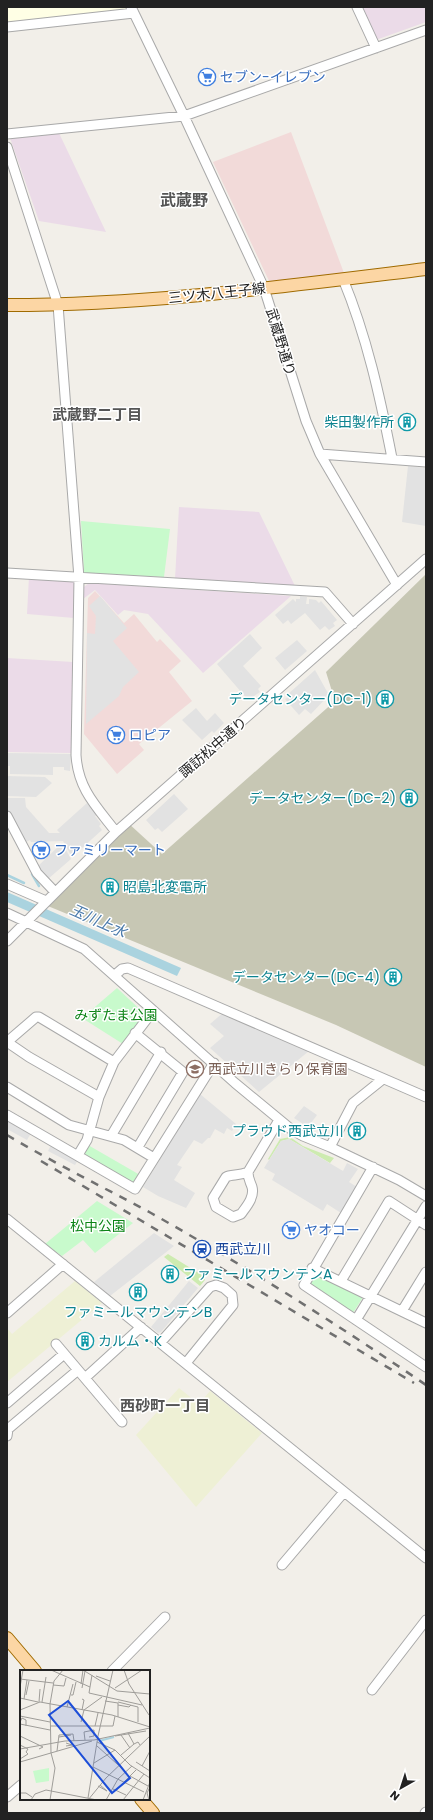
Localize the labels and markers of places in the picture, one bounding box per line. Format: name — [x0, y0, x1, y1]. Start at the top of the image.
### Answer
supermarket icon: セブン-イレブン — [197, 67, 217, 87]
place label: セブン-イレブン — [220, 67, 326, 87]
place label: 柴田製作所 — [324, 412, 394, 432]
building icon: 柴田製作所 — [397, 412, 417, 432]
place label: データセンター(DC-1) — [228, 689, 372, 709]
building icon: データセンター(DC-1) — [375, 689, 395, 709]
supermarket icon: ロピア — [106, 725, 126, 745]
place label: ロピア — [129, 725, 171, 745]
place label: データセンター(DC-2) — [249, 788, 396, 808]
building icon: データセンター(DC-2) — [399, 788, 419, 808]
supermarket icon: ファミリーマート — [31, 840, 51, 860]
place label: ファミリーマート — [54, 840, 166, 860]
building icon: 昭島北変電所 — [100, 877, 120, 897]
place label: 昭島北変電所 — [123, 877, 207, 897]
place label: データセンター(DC-4) — [232, 967, 380, 987]
building icon: データセンター(DC-4) — [383, 967, 403, 987]
school or university icon: 西武立川きらり保育園 — [185, 1059, 205, 1079]
place label: 西武立川きらり保育園 — [208, 1059, 348, 1079]
place label: プラウド西武立川 — [232, 1121, 344, 1141]
building icon: プラウド西武立川 — [347, 1121, 367, 1141]
supermarket icon: ヤオコー — [281, 1220, 301, 1240]
place label: ヤオコー — [304, 1220, 360, 1240]
station icon: 西武立川 — [192, 1239, 212, 1259]
place label: 西武立川 — [215, 1239, 271, 1259]
building icon: ファミールマウンテンA — [160, 1264, 180, 1284]
place label: ファミールマウンテンA — [183, 1264, 332, 1284]
building icon: ファミールマウンテンB — [128, 1282, 148, 1302]
place label: ファミールマウンテンB — [64, 1302, 212, 1322]
building icon: カルム・K — [75, 1331, 95, 1351]
place label: カルム・K — [98, 1331, 163, 1351]

